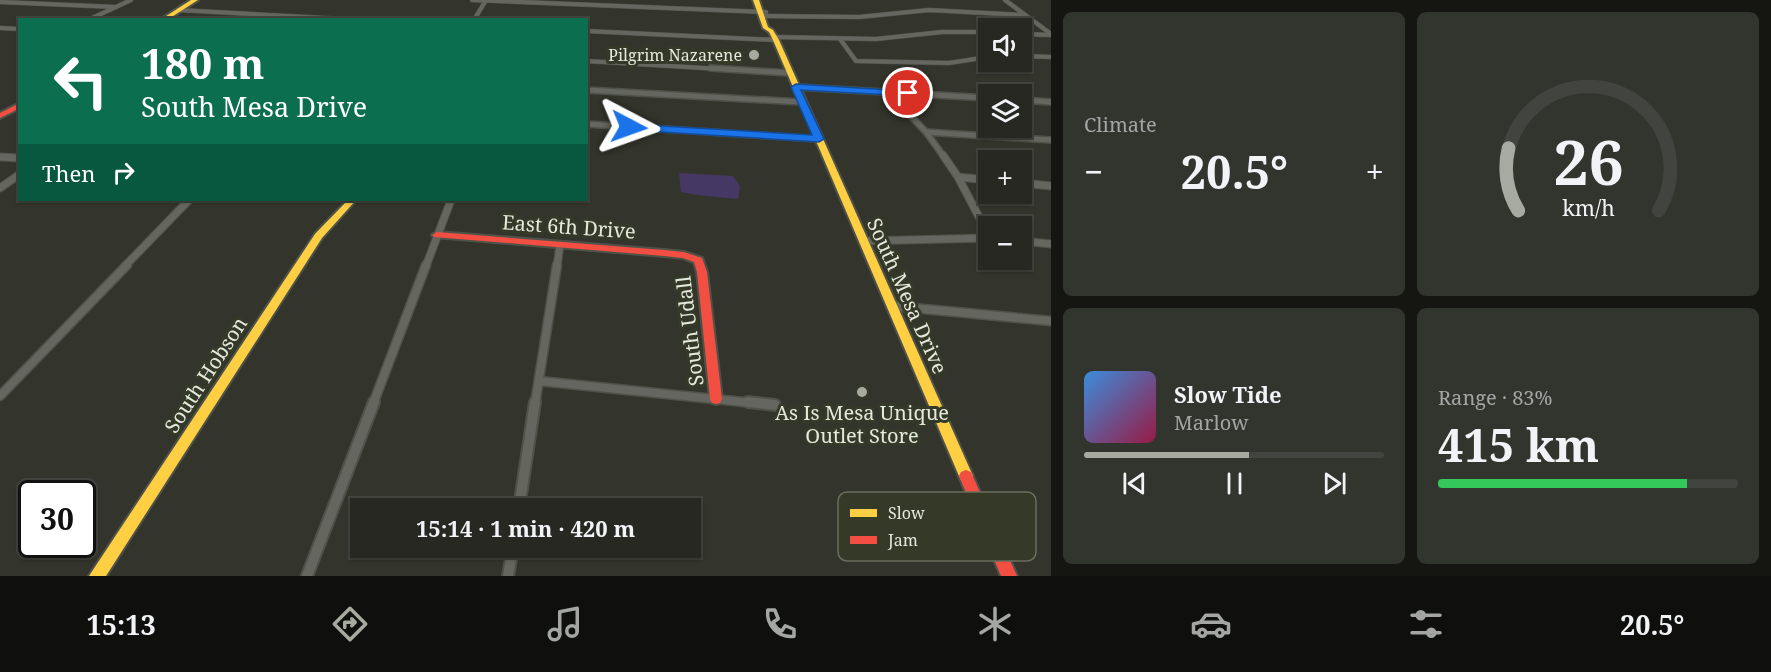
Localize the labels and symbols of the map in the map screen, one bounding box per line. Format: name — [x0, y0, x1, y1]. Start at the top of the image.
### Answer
place label: Pilgrim Nazarene — [608, 44, 742, 66]
marker: Pilgrim Nazarene — [747, 48, 761, 62]
pin — [882, 67, 933, 118]
position arrow — [597, 95, 661, 159]
street label: East 6th Drive — [501, 208, 637, 245]
street label: South Mesa Drive — [861, 214, 954, 378]
street label: South Udall — [669, 275, 710, 387]
street label: South Hobson — [158, 311, 253, 438]
marker: As Is Mesa Unique Outlet Store — [855, 385, 869, 399]
place label: As Is Mesa Unique Outlet Store — [775, 399, 949, 449]
speed limit sign: 30 — [18, 480, 96, 558]
legend — [838, 492, 1036, 561]
text: Slow — [888, 502, 925, 524]
text: Jam — [887, 529, 918, 551]

